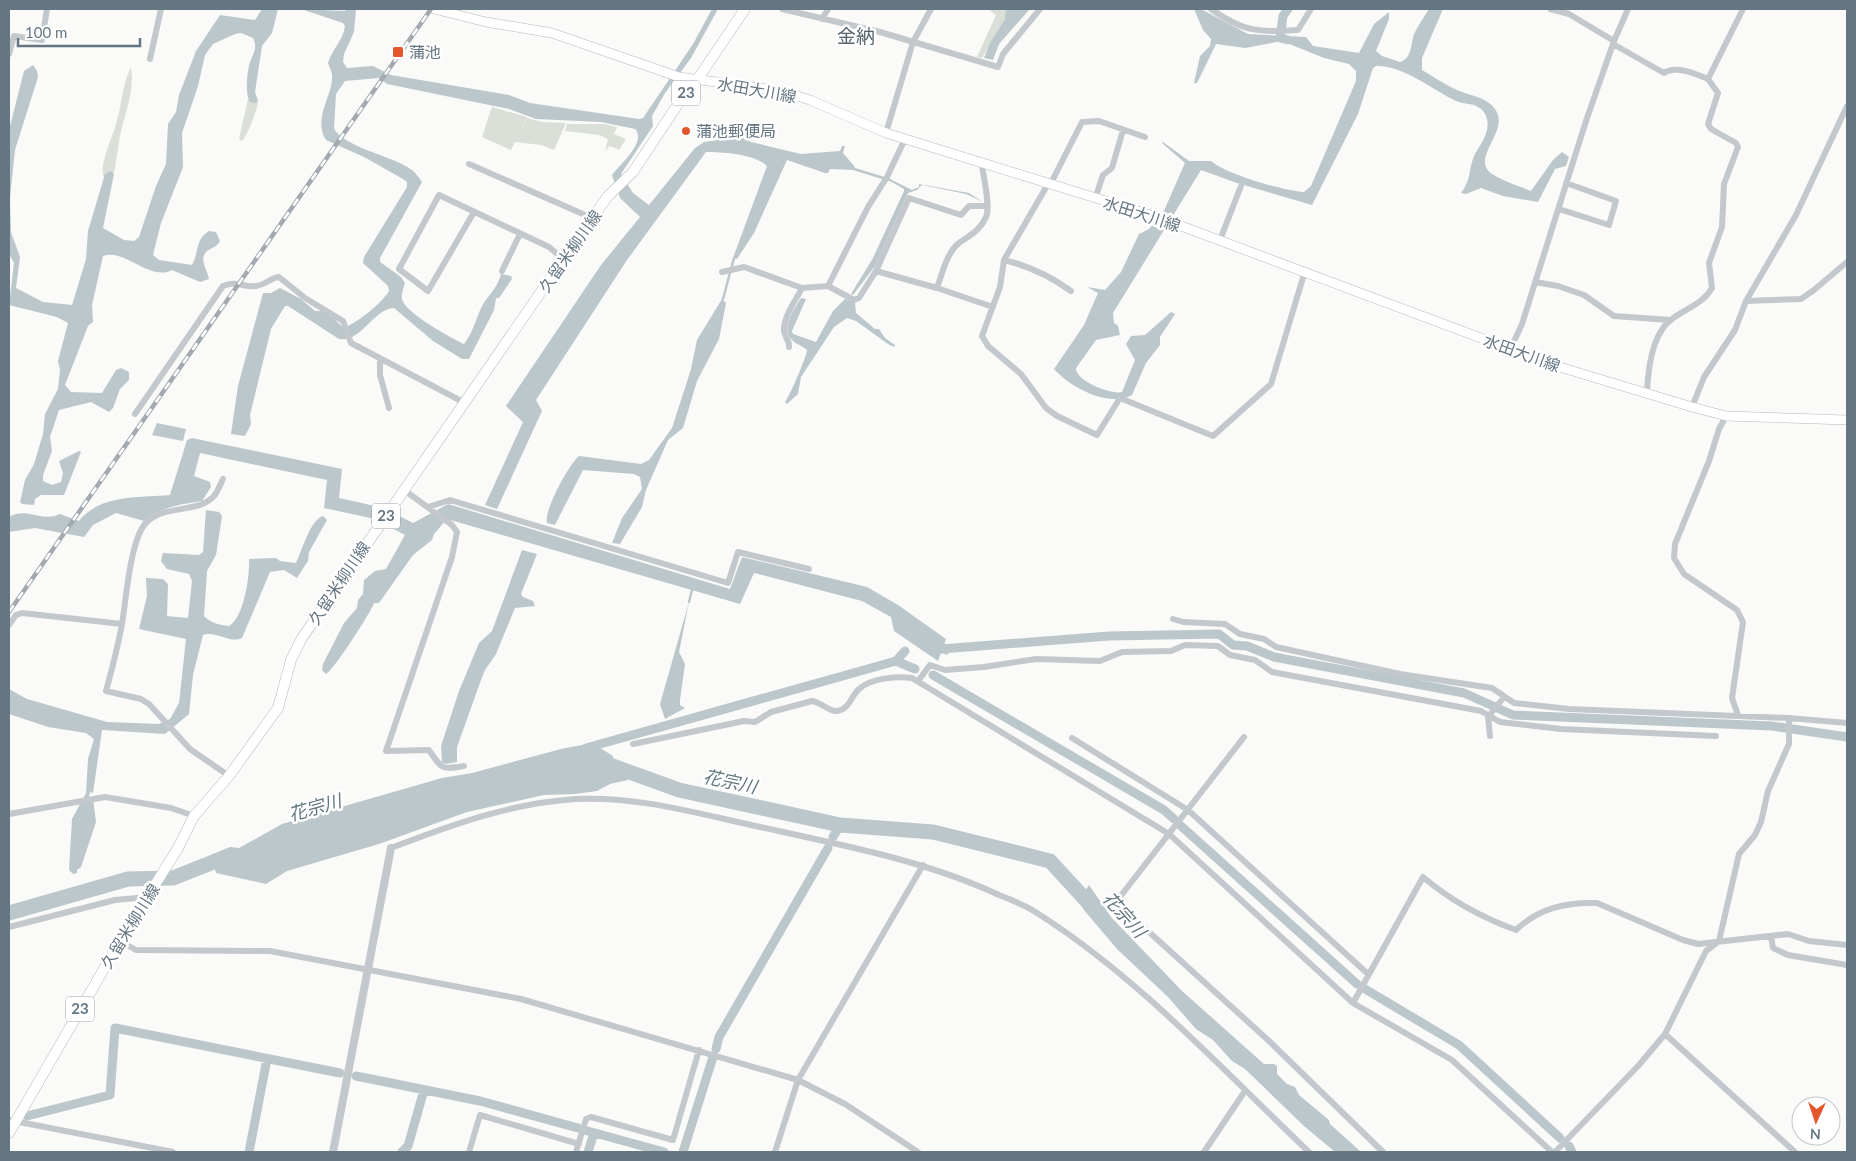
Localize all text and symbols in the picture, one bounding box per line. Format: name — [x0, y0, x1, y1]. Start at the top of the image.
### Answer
scale bar — [18, 15, 140, 47]
text: 100 m — [25, 23, 67, 41]
district label: 金納 — [837, 24, 875, 47]
place label: 蒲池 — [409, 42, 441, 61]
marker: 蒲池 — [391, 45, 405, 59]
street label: 水田大川線 — [716, 73, 798, 106]
road number: 23 — [672, 80, 700, 106]
place label: 蒲池郵便局 — [696, 121, 776, 140]
marker: 蒲池郵便局 — [680, 125, 692, 137]
street label: 水田大川線 — [1101, 192, 1183, 235]
street label: 久留米柳川線 — [534, 206, 605, 295]
street label: 水田大川線 — [1481, 330, 1563, 375]
road number: 23 — [372, 504, 400, 528]
street label: 久留米柳川線 — [304, 538, 373, 628]
water label: 花宗川 — [702, 765, 761, 798]
water label: 花宗川 — [286, 788, 346, 825]
street label: 久留米柳川線 — [96, 880, 163, 971]
water label: 花宗川 — [1099, 887, 1152, 943]
road number: 23 — [66, 996, 94, 1022]
north arrow — [1791, 1096, 1841, 1146]
text: N — [1809, 1126, 1821, 1143]

